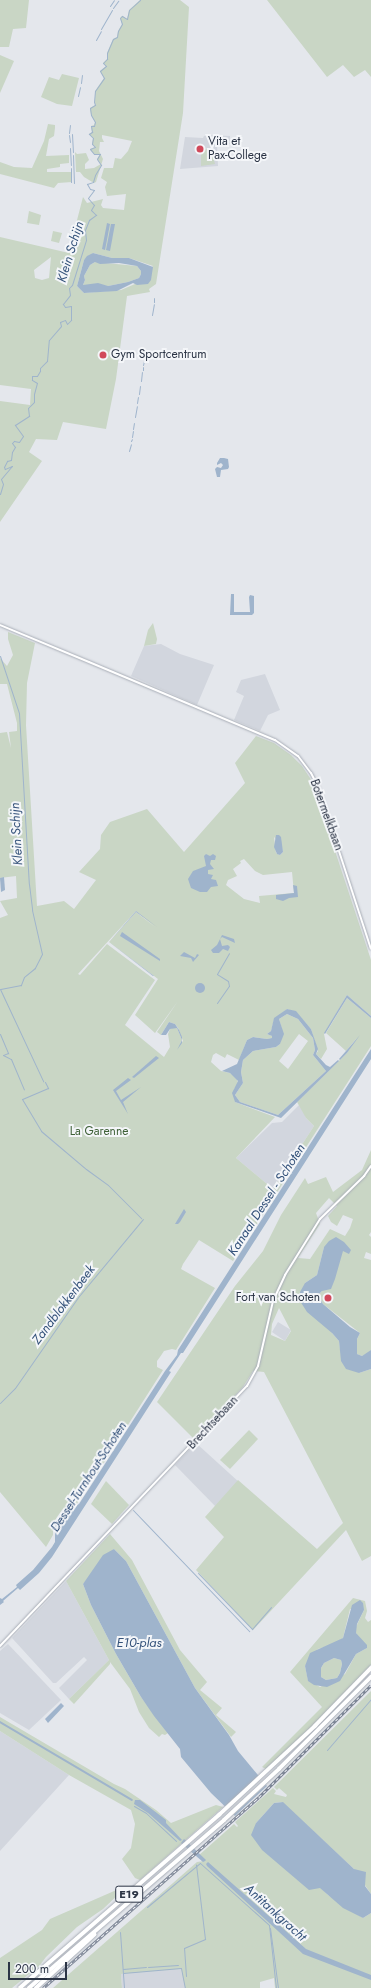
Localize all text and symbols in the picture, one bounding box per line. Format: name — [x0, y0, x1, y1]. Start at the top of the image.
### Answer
place label: Vita et Pax-College — [208, 135, 267, 163]
marker: Vita et Pax-College — [195, 144, 205, 154]
water label: Klein Schijn — [54, 220, 88, 284]
place label: Gym Sportcentrum — [111, 348, 207, 362]
marker: Gym Sportcentrum — [98, 350, 108, 360]
street label: Botermelkbaan — [306, 777, 346, 853]
water label: Klein Schijn — [8, 802, 26, 866]
park label: La Garenne — [70, 1125, 128, 1139]
water label: Kanaal Dessel - Schoten — [225, 1141, 309, 1259]
water label: Zandblokkenbeek — [29, 1263, 99, 1347]
place label: Fort van Schoten — [236, 1291, 320, 1305]
marker: Fort van Schoten — [323, 1293, 333, 1303]
street label: Brechtsebaan — [185, 1393, 241, 1453]
water label: Dessel-Turnhout-Schoten — [48, 1419, 130, 1535]
water label: E10-plas — [116, 1635, 162, 1651]
water label: Antitankgracht — [241, 1881, 309, 1945]
road number: E19 — [115, 1885, 143, 1903]
scale bar — [10, 1954, 69, 1980]
text: 200 m — [15, 1960, 49, 1978]

